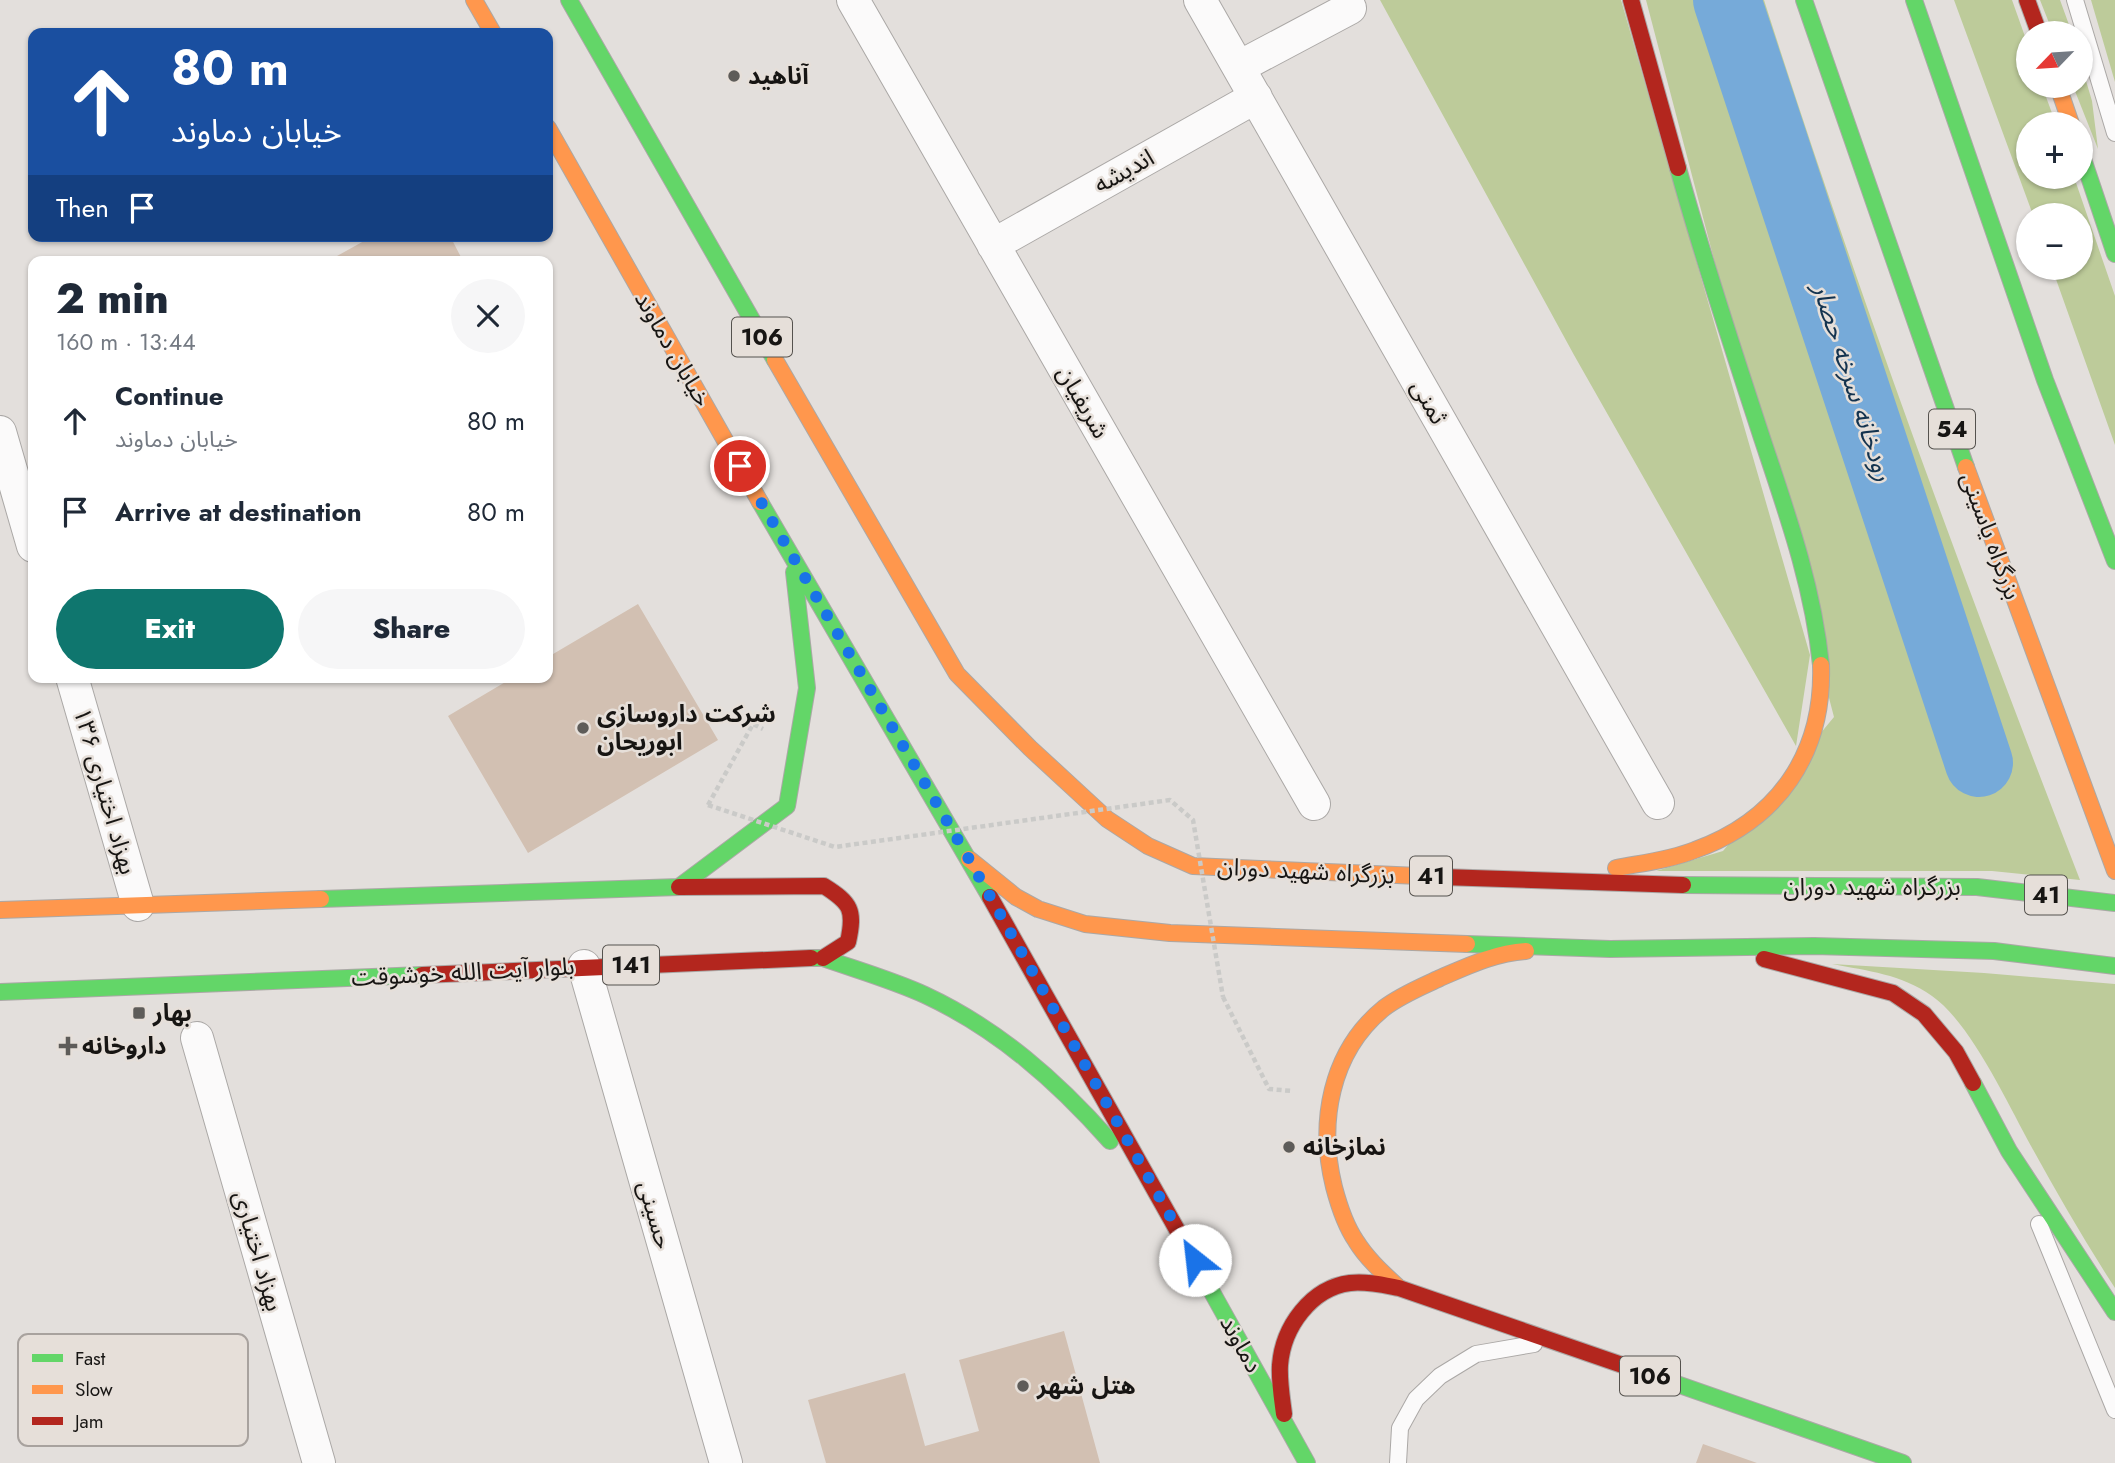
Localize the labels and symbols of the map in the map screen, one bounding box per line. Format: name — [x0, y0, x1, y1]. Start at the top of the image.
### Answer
north arrow — [2016, 21, 2093, 98]
place label: آناهید — [748, 58, 810, 93]
marker: آناهید — [726, 68, 742, 84]
street label: اندیشه — [1087, 140, 1160, 201]
water label: رودخانه سرخه حصار — [1802, 276, 1903, 486]
street label: خیابان دماوند — [626, 285, 721, 413]
road number: 106 — [732, 318, 792, 356]
street label: شریفیان — [1049, 359, 1118, 445]
street label: ثمنی — [1403, 373, 1456, 431]
road number: 54 — [1929, 410, 1975, 448]
pin — [710, 436, 770, 496]
street label: بزرگراه یاسینی — [1952, 467, 2031, 604]
place label: شرکت داروسازی ابوریحان — [597, 696, 776, 759]
street label: بهزاد اختیاری ۱۳۶ — [65, 703, 146, 878]
marker: شرکت داروسازی ابوریحان — [575, 720, 591, 736]
street label: بزرگراه شهید دوران — [1216, 848, 1396, 893]
road number: 41 — [1410, 856, 1452, 896]
street label: بزرگراه شهید دوران — [1783, 869, 1961, 904]
road number: 41 — [2025, 876, 2067, 914]
road number: 141 — [603, 946, 659, 984]
street label: بلوار آیت الله خوشوقت — [350, 948, 576, 995]
place label: بهار — [152, 995, 192, 1030]
marker: بهار — [131, 1005, 147, 1021]
place label: داروخانه — [82, 1028, 166, 1063]
marker: داروخانه — [60, 1038, 76, 1054]
place label: نمازخانه — [1303, 1129, 1386, 1164]
marker: نمازخانه — [1281, 1139, 1297, 1155]
street label: حسینی — [629, 1177, 682, 1253]
street label: بهزاد اختیاری — [225, 1187, 292, 1315]
position arrow — [1158, 1223, 1232, 1297]
street label: دماوند — [1211, 1309, 1272, 1379]
legend — [18, 1334, 248, 1446]
text: Fast — [75, 1345, 106, 1372]
road number: 106 — [1620, 1357, 1680, 1396]
place label: هتل شهر — [1036, 1368, 1136, 1403]
text: Slow — [75, 1376, 113, 1403]
marker: هتل شهر — [1015, 1378, 1031, 1394]
text: Jam — [72, 1408, 104, 1435]

